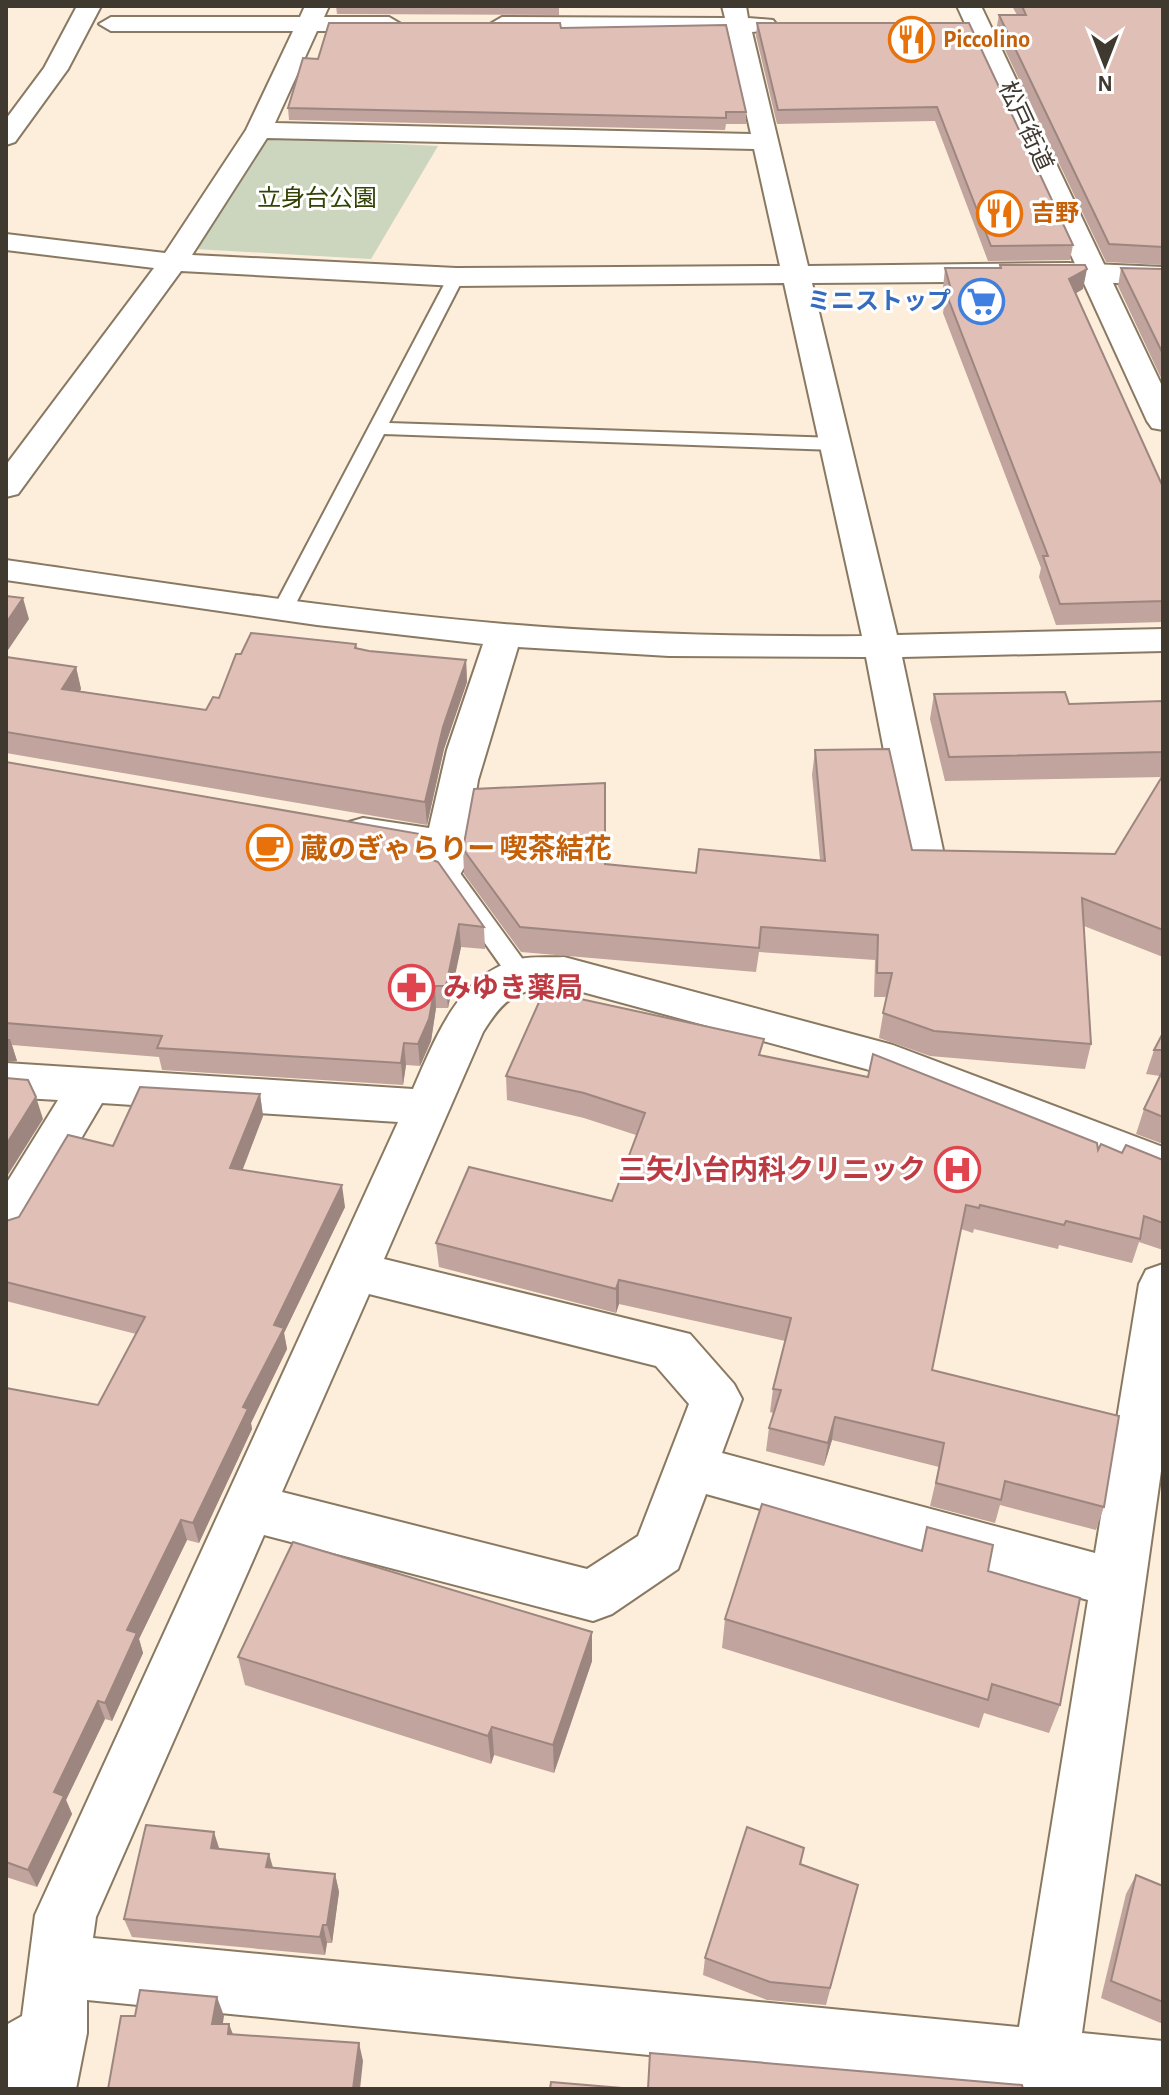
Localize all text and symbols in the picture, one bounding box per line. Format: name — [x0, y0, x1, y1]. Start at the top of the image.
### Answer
restaurant icon: Piccolino — [888, 15, 936, 63]
north arrow — [1065, 24, 1145, 104]
place label: Piccolino — [943, 28, 1030, 52]
text: N — [1097, 72, 1113, 94]
street label: 松戸街道 — [994, 77, 1058, 175]
park label: 立身台公園 — [257, 185, 377, 211]
restaurant icon: 吉野 — [976, 189, 1024, 237]
place label: 吉野 — [1031, 200, 1079, 226]
supermarket icon: ミニストップ — [958, 277, 1006, 325]
place label: ミニストップ — [807, 288, 951, 314]
cafe icon: 蔵のぎゃらりー 喫茶結花 — [245, 824, 293, 872]
place label: 蔵のぎゃらりー 喫茶結花 — [300, 833, 612, 864]
pharmacy icon: みゆき薬局 — [388, 963, 436, 1011]
place label: みゆき薬局 — [443, 973, 583, 1003]
hospital icon: 三矢小台内科クリニック — [933, 1145, 981, 1193]
place label: 三矢小台内科クリニック — [618, 1155, 926, 1185]

